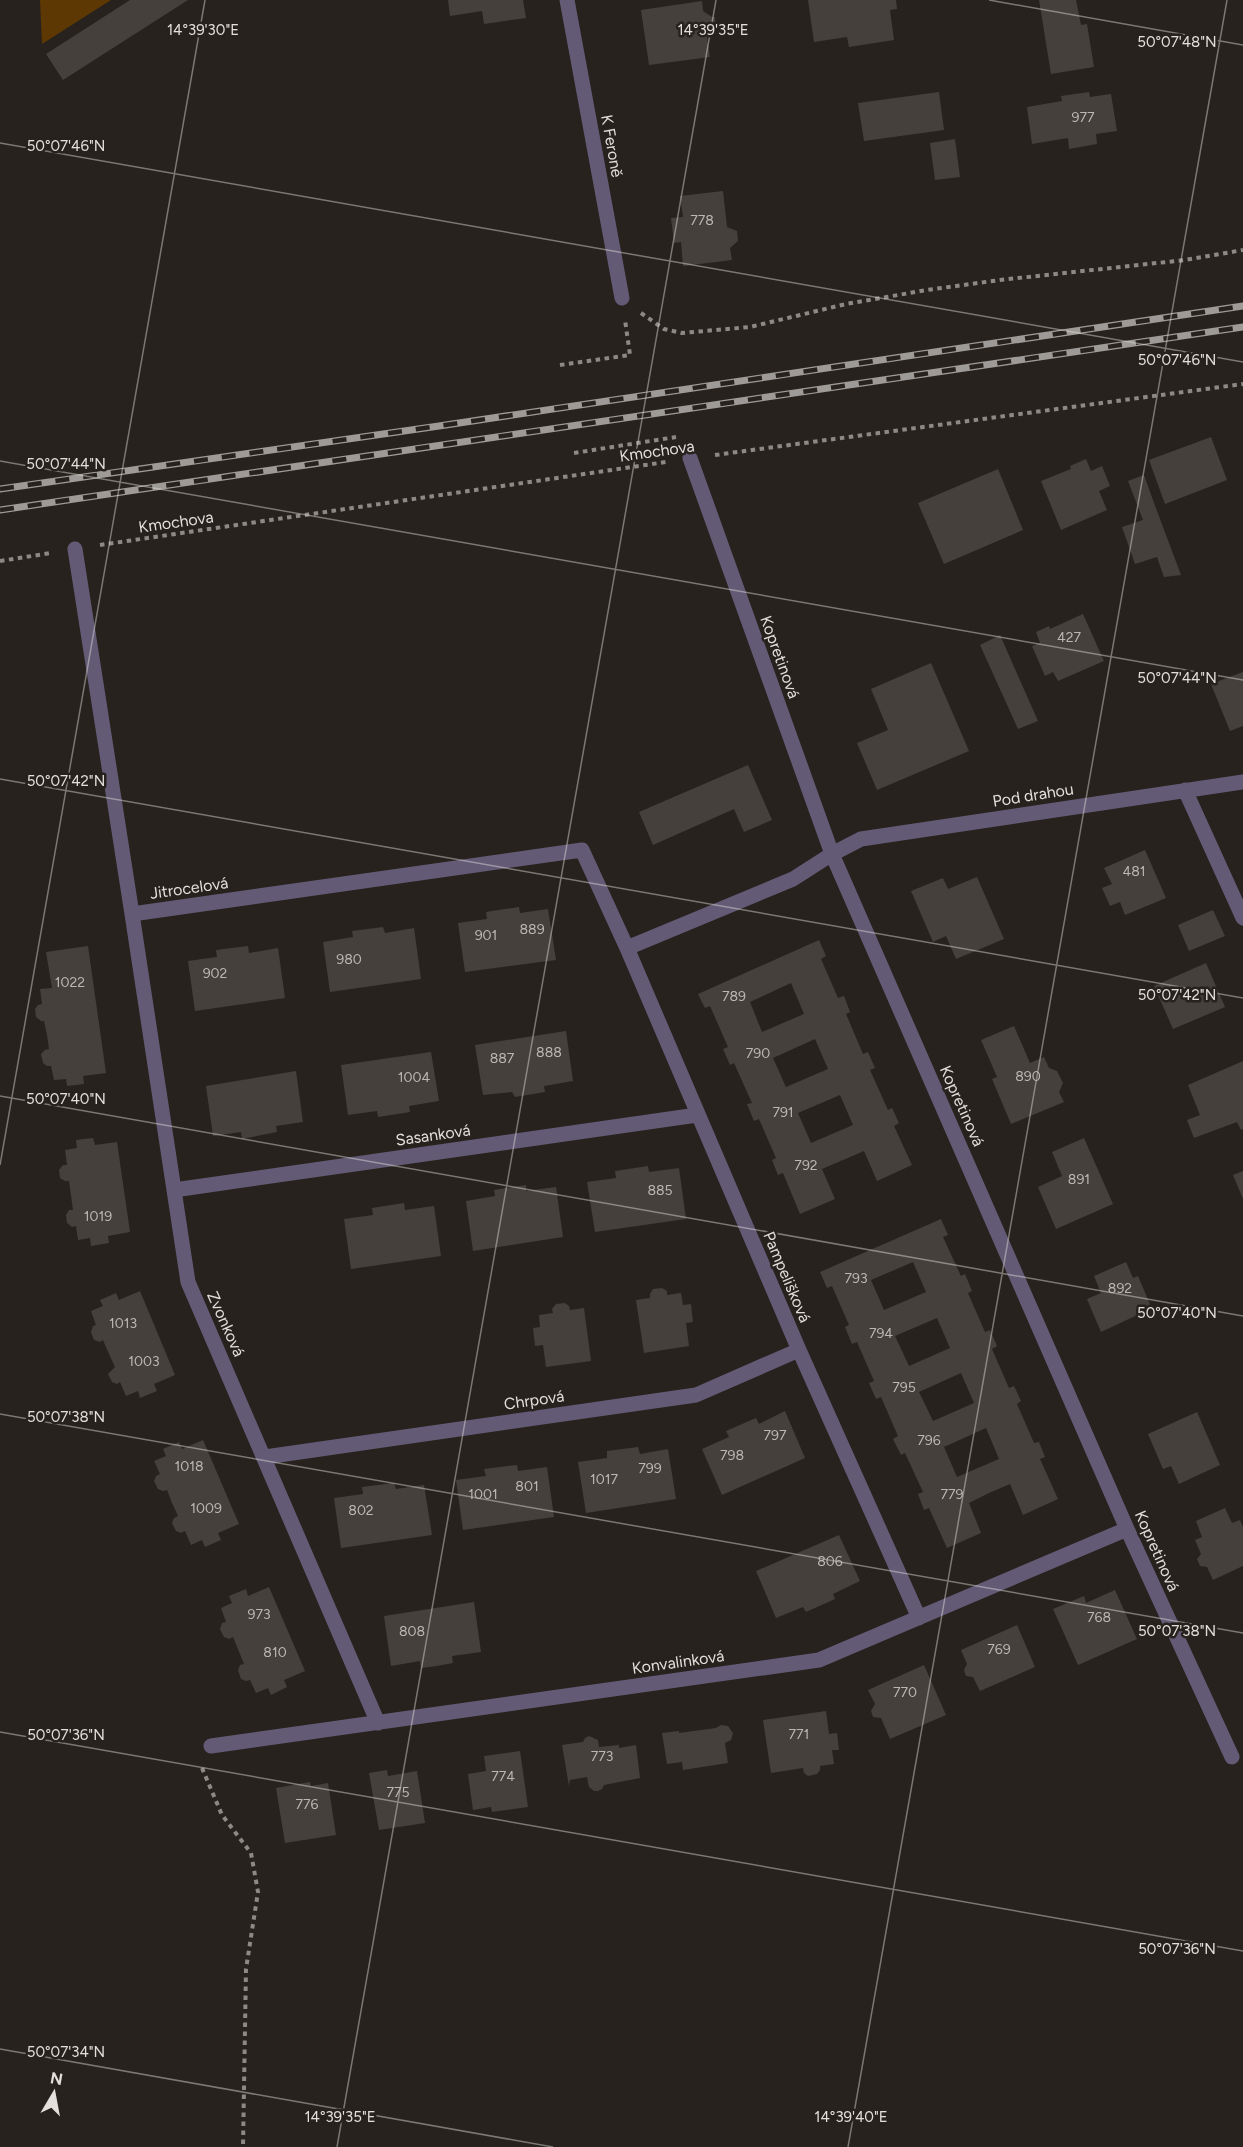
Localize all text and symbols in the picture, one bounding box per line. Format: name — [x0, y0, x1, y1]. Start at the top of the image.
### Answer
text: 14°39'30"E — [167, 21, 239, 39]
text: 14°39'35"E — [677, 21, 749, 39]
text: 50°07'48"N — [1137, 33, 1217, 51]
house number: 977 — [1072, 109, 1095, 126]
street label: K Feroně — [597, 113, 627, 179]
text: 50°07'46"N — [27, 137, 105, 155]
house number: 778 — [690, 212, 714, 229]
text: 50°07'46"N — [1138, 351, 1216, 369]
street label: Kmochova — [618, 436, 696, 466]
text: 50°07'44"N — [26, 455, 106, 473]
street label: Kmochova — [137, 507, 215, 537]
street label: Kopretinová — [756, 613, 804, 701]
house number: 427 — [1057, 629, 1081, 646]
text: 50°07'44"N — [1137, 669, 1217, 687]
text: 50°07'42"N — [27, 772, 105, 790]
street label: Pod drahou — [991, 779, 1075, 811]
house number: 481 — [1122, 863, 1146, 880]
street label: Jitrocelová — [149, 873, 229, 903]
house number: 889 — [519, 921, 545, 938]
house number: 901 — [475, 927, 497, 944]
house number: 980 — [336, 951, 362, 968]
house number: 902 — [203, 965, 227, 982]
house number: 1022 — [55, 974, 85, 991]
text: 50°07'42"N — [1138, 986, 1216, 1004]
house number: 789 — [722, 988, 746, 1005]
house number: 888 — [536, 1044, 562, 1061]
house number: 790 — [746, 1045, 770, 1062]
house number: 887 — [490, 1050, 515, 1067]
street label: Kopretinová — [936, 1063, 988, 1149]
house number: 890 — [1015, 1068, 1041, 1085]
house number: 1004 — [398, 1069, 431, 1086]
text: 50°07'40"N — [26, 1090, 106, 1108]
house number: 791 — [772, 1104, 794, 1121]
street label: Sasanková — [394, 1120, 472, 1150]
house number: 792 — [794, 1157, 818, 1174]
house number: 891 — [1068, 1171, 1090, 1188]
house number: 885 — [647, 1182, 673, 1199]
house number: 1019 — [84, 1208, 112, 1225]
street label: Pampelišková — [759, 1229, 815, 1325]
house number: 793 — [844, 1270, 868, 1287]
house number: 892 — [1108, 1280, 1132, 1297]
street label: Zvonková — [203, 1288, 249, 1360]
text: 50°07'40"N — [1137, 1304, 1217, 1322]
house number: 1013 — [109, 1315, 137, 1332]
house number: 794 — [869, 1325, 893, 1342]
house number: 1003 — [128, 1353, 160, 1370]
house number: 795 — [892, 1379, 916, 1396]
street label: Chrpová — [503, 1386, 565, 1414]
text: 50°07'38"N — [27, 1408, 105, 1426]
house number: 797 — [764, 1427, 787, 1444]
house number: 796 — [917, 1432, 941, 1449]
house number: 798 — [720, 1447, 744, 1464]
house number: 1018 — [174, 1458, 204, 1475]
house number: 799 — [638, 1460, 662, 1477]
house number: 1017 — [590, 1471, 619, 1488]
house number: 801 — [515, 1478, 539, 1495]
house number: 1001 — [468, 1486, 498, 1503]
house number: 779 — [941, 1486, 964, 1503]
house number: 1009 — [190, 1500, 222, 1517]
house number: 802 — [348, 1502, 374, 1519]
street label: Kopretinová — [1131, 1508, 1183, 1594]
house number: 806 — [817, 1553, 843, 1570]
house number: 973 — [247, 1606, 271, 1623]
house number: 768 — [1087, 1609, 1111, 1626]
text: 50°07'38"N — [1138, 1622, 1216, 1640]
house number: 808 — [399, 1623, 425, 1640]
house number: 769 — [987, 1641, 1011, 1658]
house number: 810 — [263, 1644, 287, 1661]
street label: Konvalinková — [631, 1646, 725, 1678]
house number: 770 — [893, 1684, 917, 1701]
text: 50°07'36"N — [27, 1726, 105, 1744]
house number: 771 — [789, 1726, 809, 1743]
house number: 773 — [591, 1748, 613, 1765]
house number: 774 — [491, 1768, 515, 1785]
house number: 775 — [386, 1784, 410, 1801]
house number: 776 — [296, 1796, 319, 1813]
text: 50°07'36"N — [1138, 1940, 1216, 1958]
text: 50°07'34"N — [27, 2043, 105, 2061]
north arrow — [24, 2063, 84, 2123]
text: N — [49, 2068, 64, 2089]
text: 14°39'35"E — [304, 2108, 376, 2126]
text: 14°39'40"E — [814, 2108, 888, 2126]

